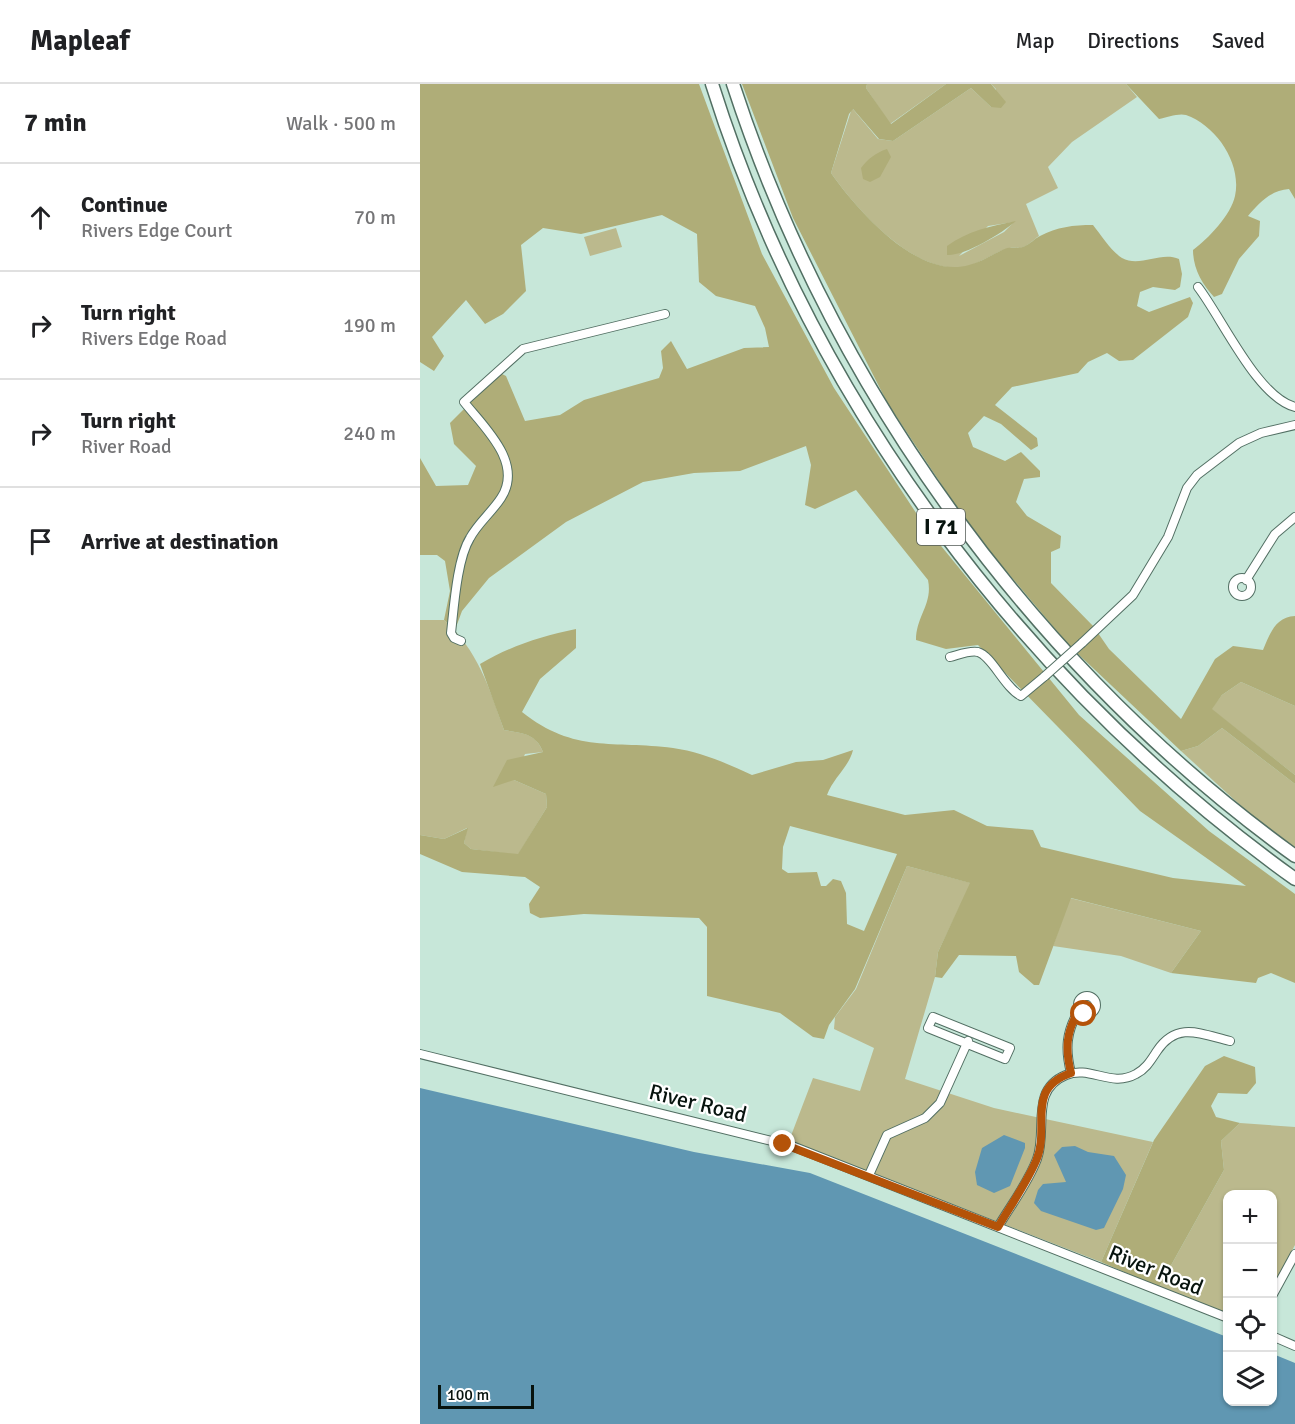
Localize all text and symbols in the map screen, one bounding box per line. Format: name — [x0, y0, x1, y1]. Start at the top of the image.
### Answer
text: Mapleaf — [30, 24, 130, 58]
text: Map — [1016, 28, 1054, 54]
text: Directions — [1087, 28, 1179, 54]
text: Saved — [1212, 28, 1265, 54]
text: 7 min — [24, 107, 87, 139]
text: Walk · 500 m — [286, 111, 396, 136]
text: Continue — [81, 191, 168, 218]
icon: ahead — [24, 201, 57, 234]
text: 70 m — [354, 205, 396, 230]
text: Rivers Edge Court — [81, 218, 232, 243]
text: Turn right — [81, 299, 176, 326]
icon: right — [24, 309, 57, 342]
text: 190 m — [343, 313, 396, 338]
text: Rivers Edge Road — [81, 326, 227, 351]
text: Turn right — [81, 407, 176, 434]
icon: right — [24, 417, 57, 450]
text: 240 m — [343, 421, 396, 446]
text: River Road — [81, 434, 172, 459]
road number: I 71 — [917, 509, 965, 545]
icon: arrive — [24, 525, 57, 558]
text: Arrive at destination — [81, 528, 278, 555]
route start — [1070, 1000, 1096, 1026]
street label: River Road — [646, 1078, 750, 1128]
route end — [769, 1130, 795, 1156]
map controls — [1223, 1190, 1277, 1406]
button: + — [1223, 1190, 1277, 1244]
street label: River Road — [1105, 1239, 1207, 1301]
button: − — [1223, 1244, 1277, 1298]
button: locate — [1223, 1298, 1277, 1352]
button: layers — [1223, 1352, 1277, 1406]
scale bar — [438, 1382, 534, 1410]
text: 100 m — [447, 1385, 489, 1405]

